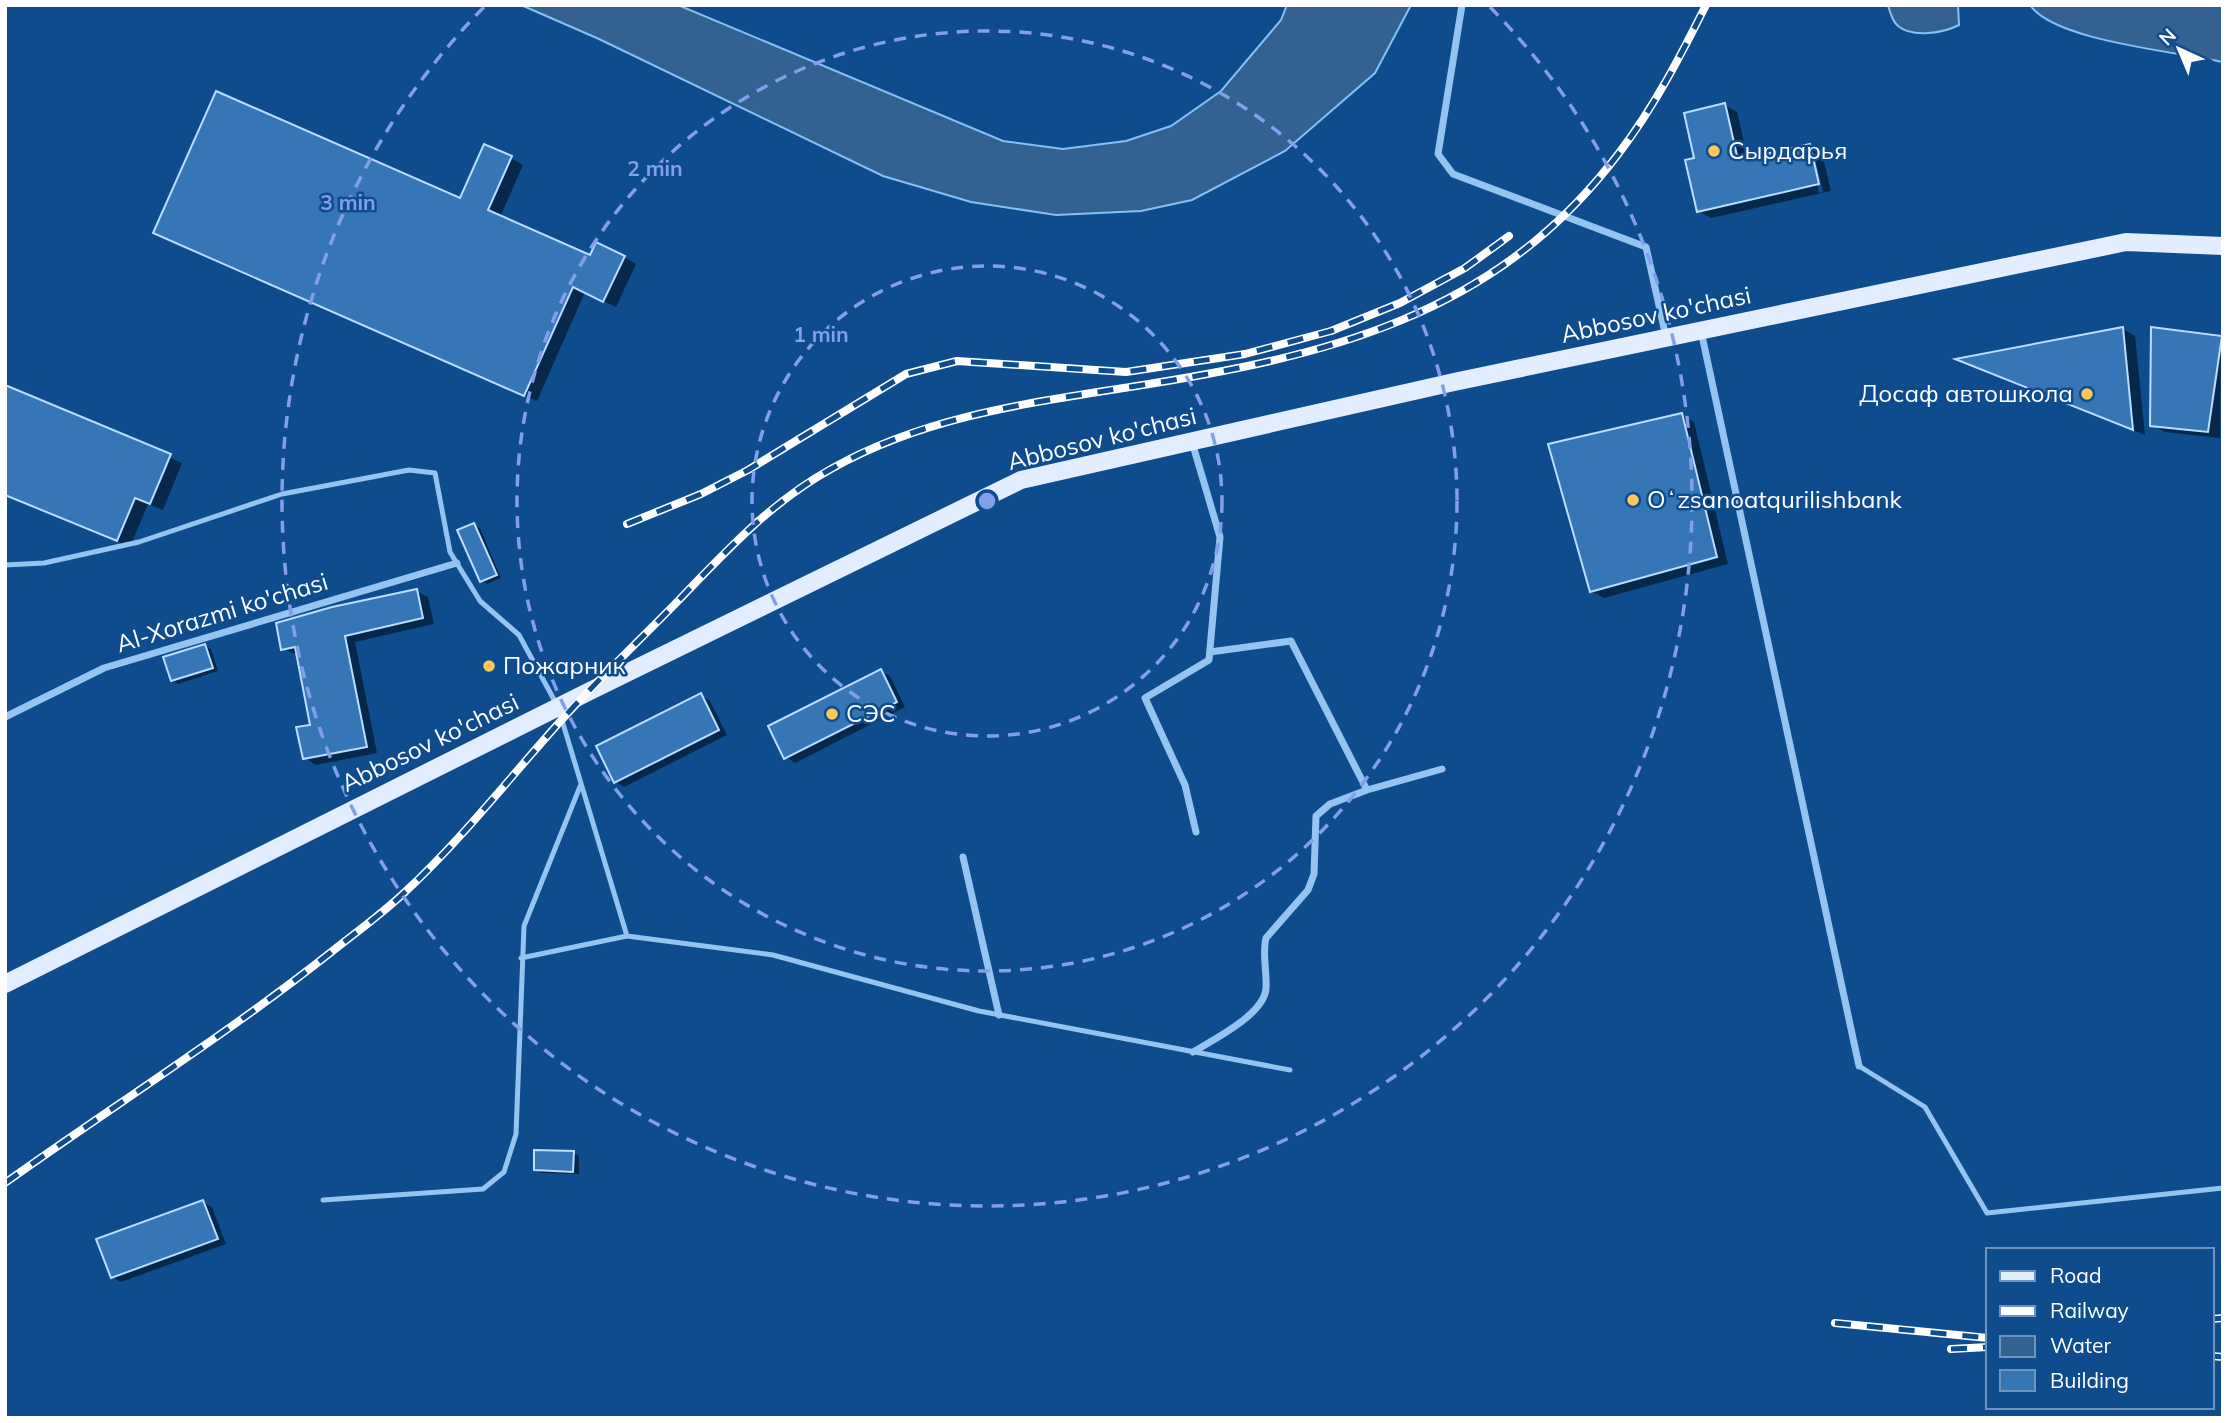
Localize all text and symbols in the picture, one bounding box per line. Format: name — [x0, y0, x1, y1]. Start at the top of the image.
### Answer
north arrow — [2144, 14, 2214, 84]
text: N — [2154, 23, 2181, 50]
place label: Сырдарья — [1728, 135, 1847, 165]
marker: Сырдарья — [1706, 143, 1722, 159]
text: 2 min — [627, 155, 683, 181]
text: 3 min — [320, 189, 376, 215]
street label: Abbosov ko'chasi — [1558, 279, 1754, 349]
text: 1 min — [793, 321, 849, 347]
place label: Досаф автошкола — [1859, 378, 2073, 408]
marker: Досаф автошкола — [2079, 386, 2095, 402]
street label: Abbosov ko'chasi — [1004, 400, 1199, 476]
place label: Oʻzsanoatqurilishbank — [1647, 484, 1903, 514]
centre of rings — [975, 489, 999, 513]
marker: Oʻzsanoatqurilishbank — [1625, 492, 1641, 508]
street label: Al-Xorazmi ko'chasi — [112, 566, 331, 659]
place label: Пожарник — [503, 650, 626, 680]
marker: Пожарник — [481, 658, 497, 674]
street label: Abbosov ko'chasi — [336, 686, 523, 798]
place label: СЭС — [846, 698, 895, 728]
marker: СЭС — [824, 706, 840, 722]
legend — [1986, 1248, 2214, 1409]
text: Road — [2050, 1262, 2101, 1288]
text: Railway — [2050, 1297, 2129, 1323]
text: Water — [2050, 1332, 2111, 1358]
text: Building — [2050, 1367, 2129, 1393]

